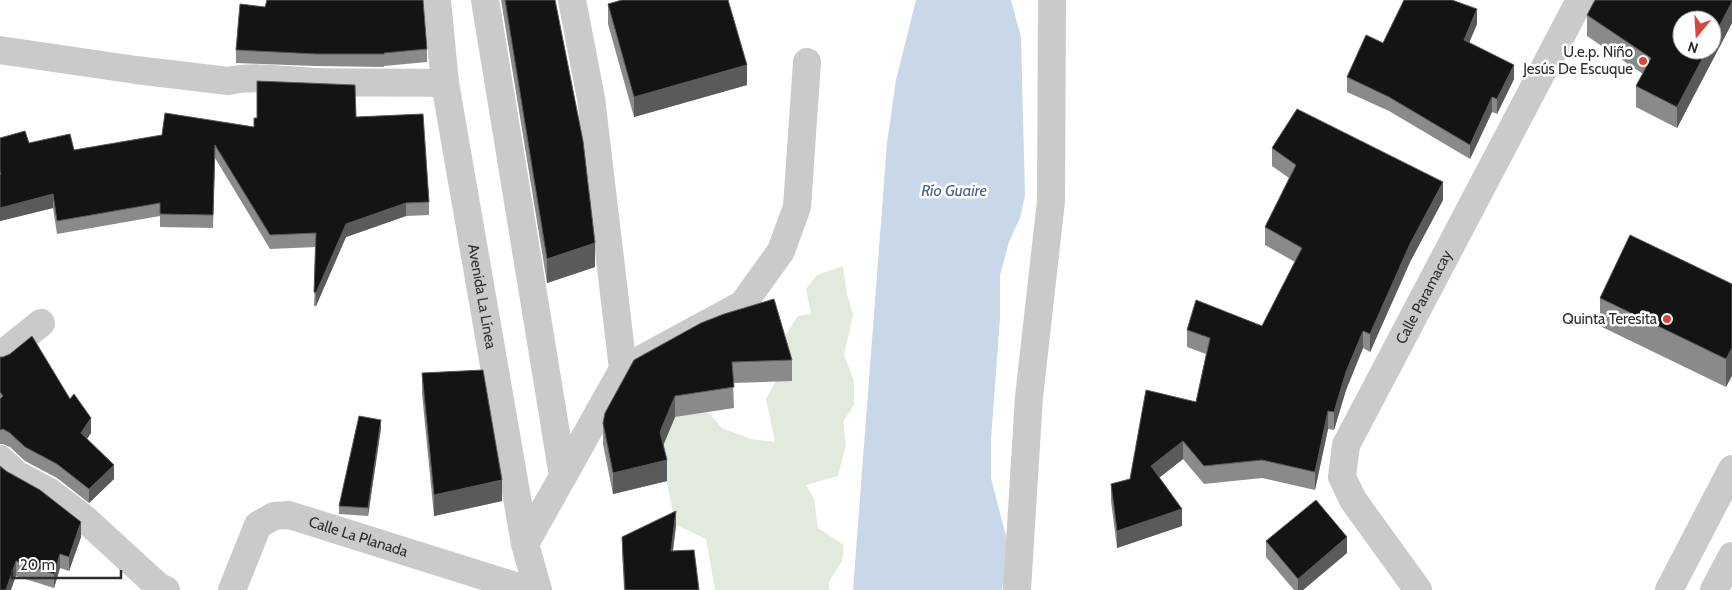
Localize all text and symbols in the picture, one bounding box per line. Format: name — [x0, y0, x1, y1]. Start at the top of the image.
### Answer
north arrow — [1672, 10, 1722, 60]
text: N — [1685, 37, 1700, 57]
place label: U.e.p. Niño Jesús De Escuque — [1522, 43, 1633, 78]
marker: U.e.p. Niño Jesús De Escuque — [1637, 55, 1649, 67]
water label: Río Guaire — [921, 181, 987, 200]
street label: Avenida La Línea — [464, 243, 500, 351]
street label: Calle Paramacay — [1392, 247, 1456, 347]
place label: Quinta Teresita — [1562, 310, 1658, 328]
marker: Quinta Teresita — [1661, 313, 1673, 325]
street label: Calle La Planada — [306, 513, 411, 561]
scale bar — [12, 548, 121, 580]
text: 20 m — [20, 556, 55, 574]

